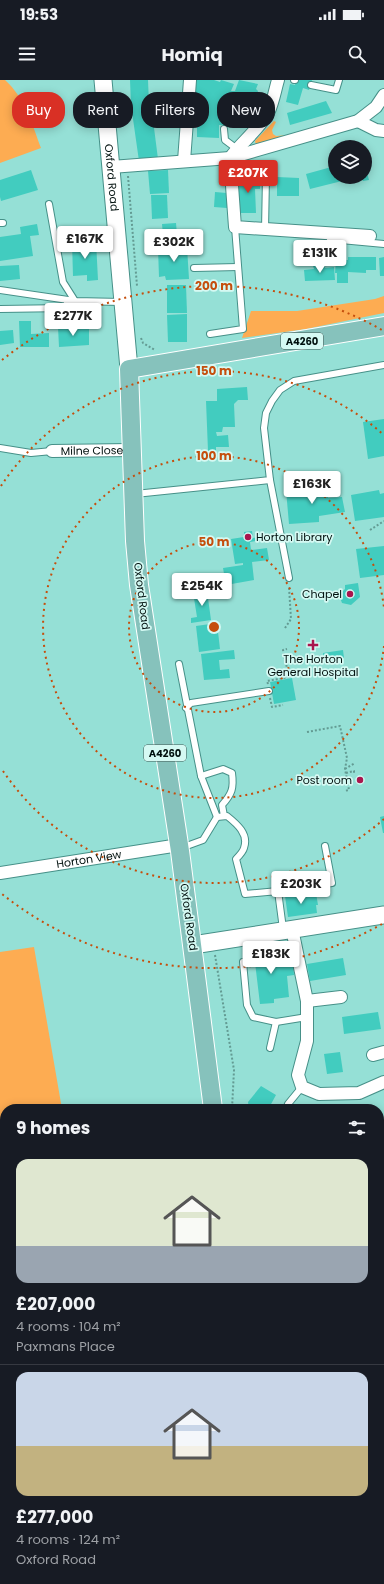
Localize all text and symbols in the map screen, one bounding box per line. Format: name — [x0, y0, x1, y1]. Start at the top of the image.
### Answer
text: 19:53 — [20, 4, 58, 25]
text: Homiq — [161, 42, 223, 67]
icon: menu — [16, 43, 38, 65]
icon: search — [346, 43, 368, 65]
chip: Buy — [12, 92, 65, 128]
chip: Rent — [73, 92, 133, 128]
chip: Filters — [141, 92, 209, 128]
chip: New — [217, 92, 275, 128]
map controls — [328, 140, 372, 184]
button: layers — [328, 140, 372, 184]
street label: Oxford Road — [101, 143, 123, 212]
pin: £207K — [220, 160, 276, 194]
text: £207K — [228, 163, 268, 182]
pin: £167K — [57, 226, 113, 260]
text: £167K — [66, 229, 104, 248]
pin: £302K — [146, 229, 202, 263]
text: £302K — [153, 232, 195, 251]
pin: £131K — [292, 240, 348, 274]
text: £131K — [302, 243, 338, 262]
text: 200 m — [195, 277, 233, 294]
pin: £277K — [45, 303, 101, 337]
text: £277K — [53, 306, 93, 325]
road number: A4260 — [281, 333, 323, 349]
text: 150 m — [196, 362, 232, 379]
street label: Milne Close — [61, 442, 124, 459]
text: 100 m — [196, 447, 232, 464]
pin: £163K — [284, 471, 340, 505]
text: £163K — [293, 474, 331, 493]
place label: Horton Library — [256, 529, 333, 545]
marker: Horton Library — [243, 532, 253, 542]
text: 50 m — [199, 533, 230, 550]
street label: Oxford Road — [130, 561, 154, 631]
pin: £254K — [174, 573, 230, 607]
text: £254K — [181, 576, 223, 595]
place label: Chapel — [302, 586, 342, 602]
marker: Chapel — [345, 589, 355, 599]
centre of rings — [207, 620, 221, 634]
marker: The Horton General Hospital — [307, 639, 319, 651]
place label: The Horton General Hospital — [267, 651, 359, 680]
road number: A4260 — [144, 745, 186, 761]
place label: Post room — [296, 772, 352, 788]
marker: Post room — [355, 775, 365, 785]
street label: Horton View — [55, 846, 123, 872]
pin: £203K — [273, 871, 329, 905]
text: £203K — [280, 874, 322, 893]
street label: Oxford Road — [176, 882, 202, 952]
pin: £183K — [243, 941, 299, 975]
text: £183K — [252, 944, 290, 963]
text: 9 homes — [16, 1116, 90, 1140]
icon: filters — [346, 1117, 368, 1139]
icon: home — [156, 1185, 228, 1257]
text: £207,000 — [16, 1292, 95, 1316]
text: 4 rooms · 104 m² — [16, 1317, 121, 1336]
text: Paxmans Place — [16, 1337, 115, 1356]
icon: home — [156, 1398, 228, 1470]
text: £277,000 — [16, 1505, 93, 1529]
text: 4 rooms · 124 m² — [16, 1530, 120, 1549]
text: Oxford Road — [16, 1550, 96, 1569]

